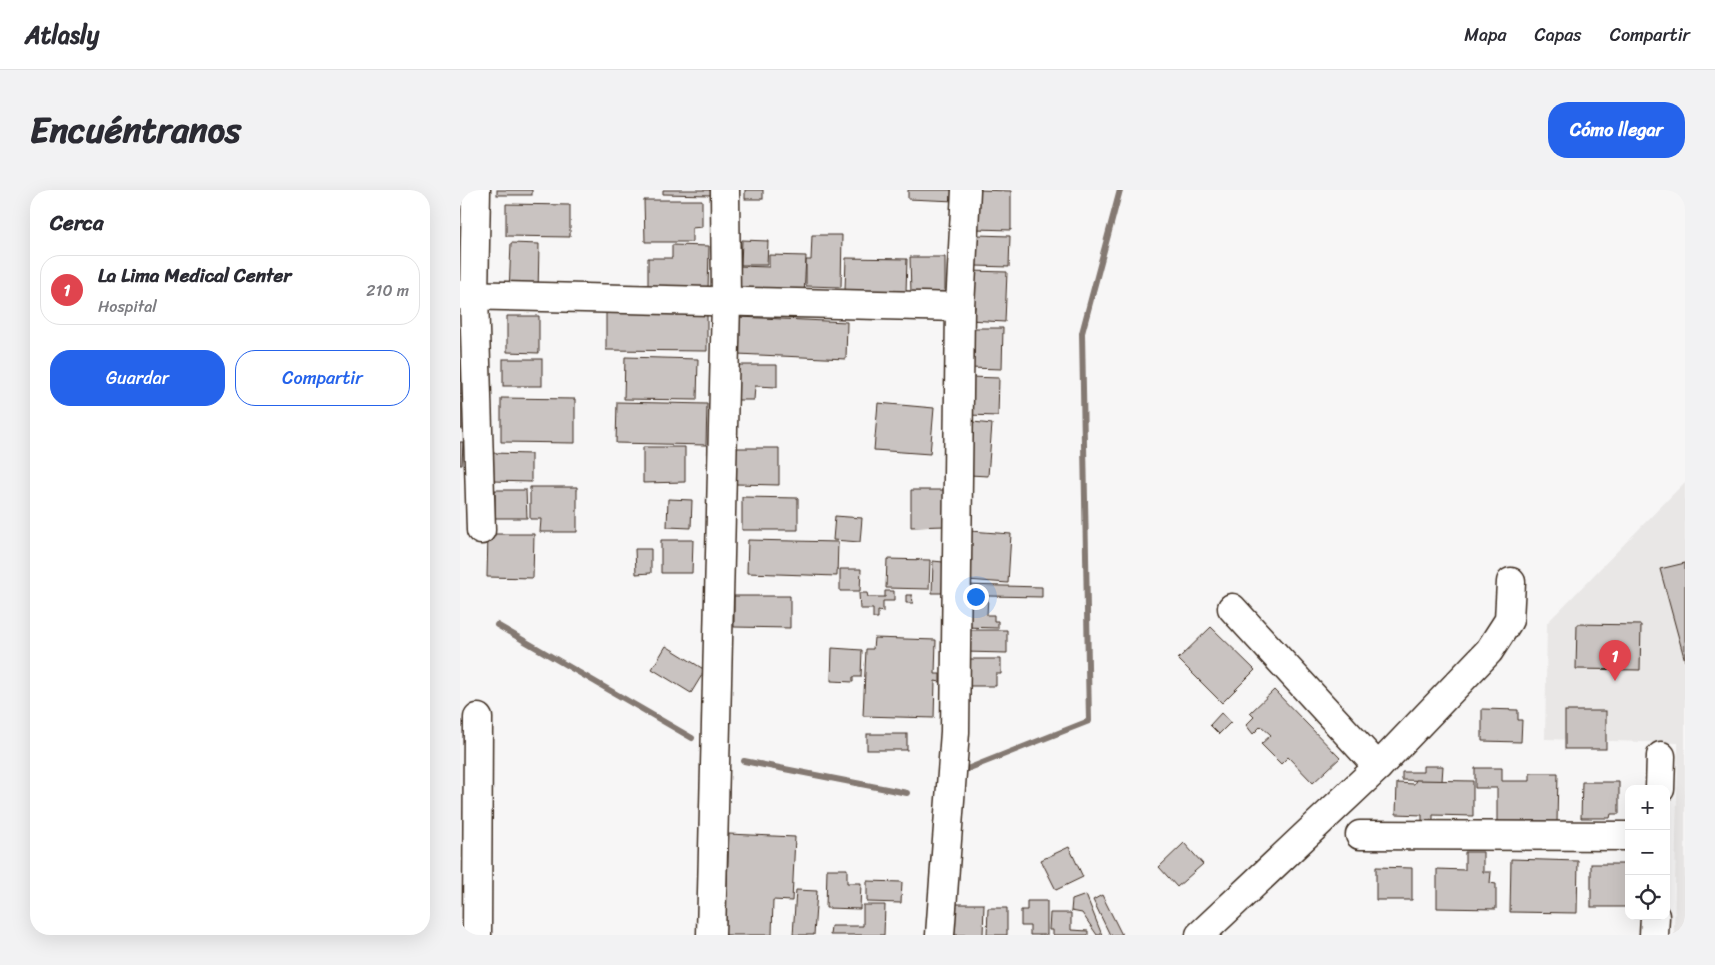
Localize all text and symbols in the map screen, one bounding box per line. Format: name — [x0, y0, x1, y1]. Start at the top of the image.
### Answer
text: Atlasly — [25, 14, 99, 56]
text: Mapa — [1464, 19, 1507, 51]
text: Capas — [1535, 19, 1582, 51]
text: Compartir — [1610, 19, 1690, 51]
text: Encuéntranos — [30, 99, 241, 161]
button: Cómo llegar — [1548, 102, 1685, 158]
text: Cerca — [50, 204, 104, 242]
text: La Lima Medical Center — [98, 259, 291, 292]
text: 1 — [64, 276, 70, 305]
text: 210 m — [366, 276, 409, 305]
text: Hospital — [98, 292, 157, 321]
button: Guardar — [50, 350, 225, 406]
button: Compartir — [235, 350, 410, 406]
your location — [963, 584, 989, 610]
pin: 1 — [1599, 640, 1631, 681]
map controls — [1625, 785, 1670, 920]
button: + — [1625, 785, 1670, 830]
button: − — [1625, 830, 1670, 875]
button: locate — [1625, 875, 1670, 920]

